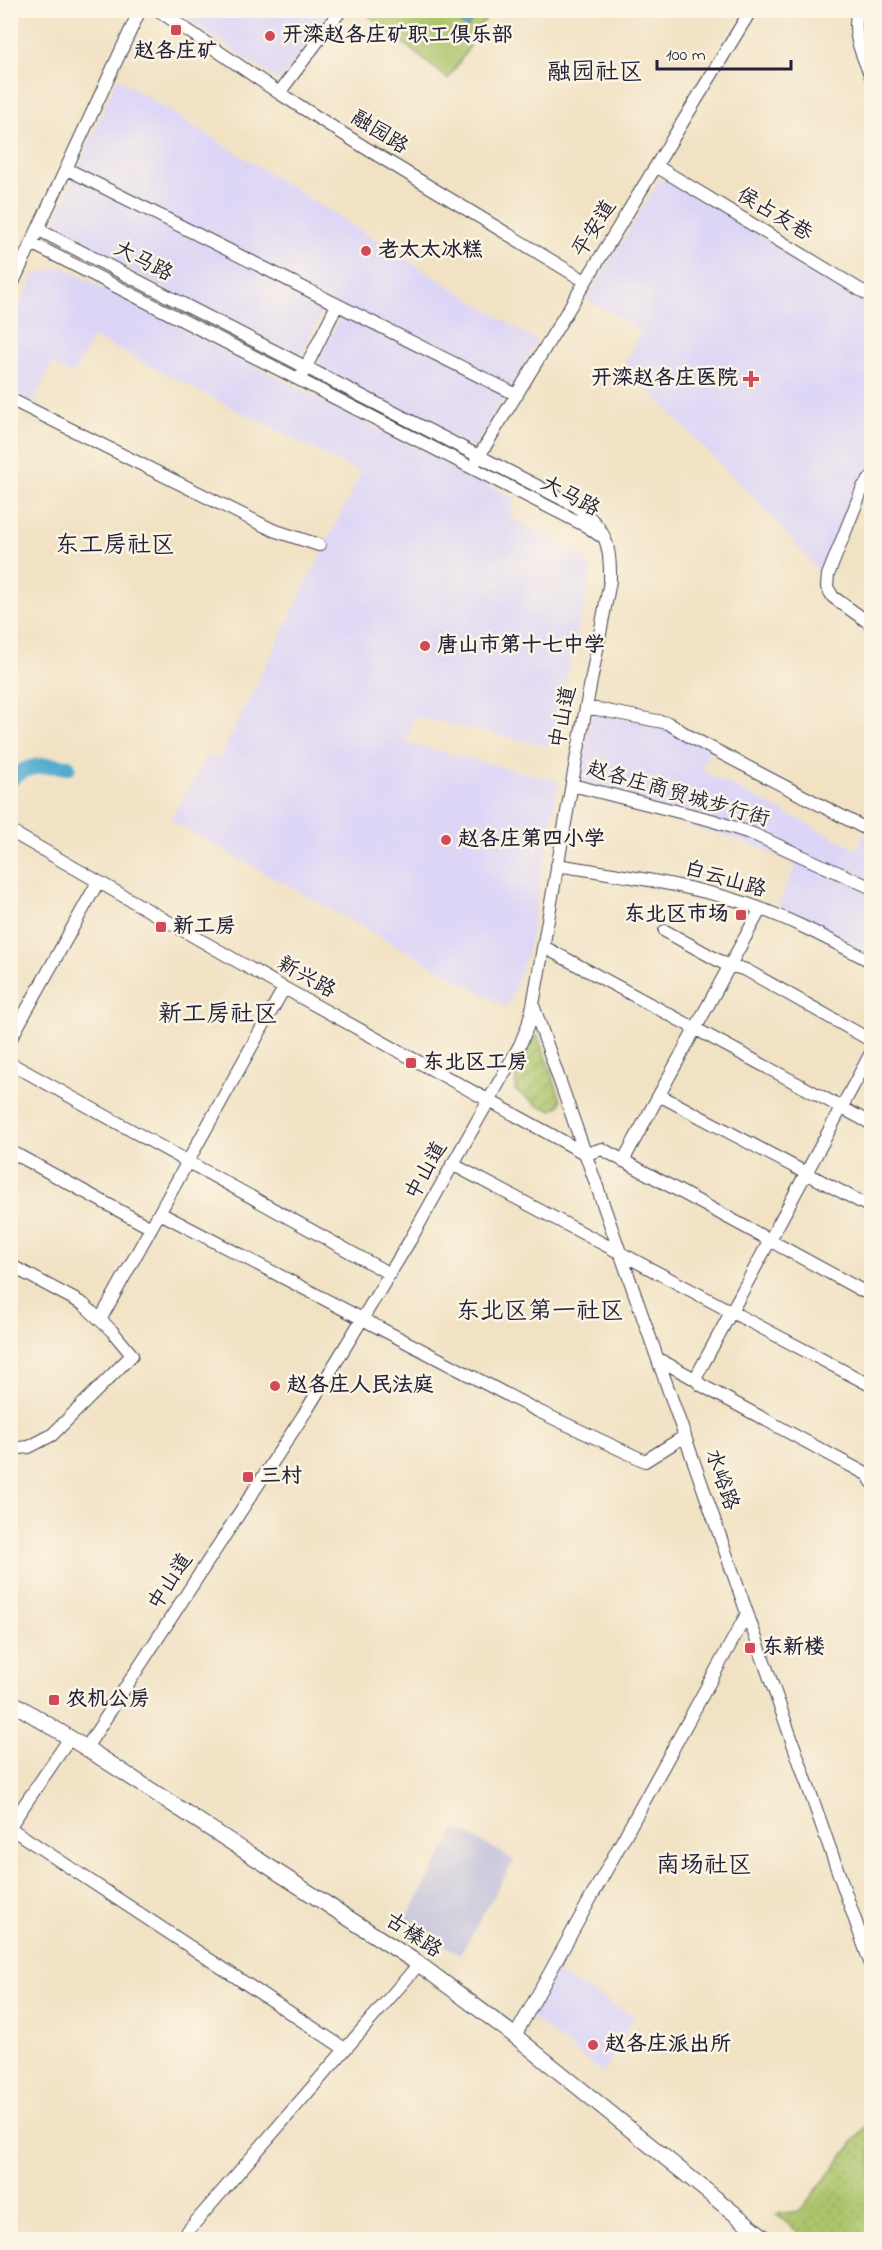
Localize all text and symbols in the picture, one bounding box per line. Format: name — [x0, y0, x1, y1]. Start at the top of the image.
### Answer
place label: 开滦赵各庄矿职工俱乐部 — [282, 21, 513, 51]
marker: 赵各庄矿 — [169, 23, 183, 37]
marker: 开滦赵各庄矿职工俱乐部 — [263, 29, 277, 43]
scale bar — [657, 33, 790, 71]
place label: 赵各庄矿 — [134, 37, 218, 67]
text: 100 m — [666, 43, 706, 69]
district label: 融园社区 — [547, 56, 643, 91]
street label: 融园路 — [344, 104, 414, 162]
street label: 侯占友巷 — [730, 181, 818, 249]
street label: 平安道 — [566, 194, 624, 264]
street label: 大马路 — [108, 234, 178, 290]
place label: 老太太冰糕 — [378, 236, 483, 266]
marker: 老太太冰糕 — [359, 244, 373, 258]
place label: 开滦赵各庄医院 — [591, 364, 738, 394]
marker: 开滦赵各庄医院 — [742, 370, 760, 388]
street label: 大马路 — [535, 469, 605, 525]
district label: 东工房社区 — [55, 529, 175, 564]
place label: 唐山市第十七中学 — [437, 631, 605, 661]
marker: 唐山市第十七中学 — [418, 639, 432, 653]
street label: 中山道 — [543, 683, 585, 751]
street label: 赵各庄商贸城步行街 — [583, 755, 773, 835]
place label: 赵各庄第四小学 — [458, 825, 605, 855]
marker: 赵各庄第四小学 — [439, 833, 453, 847]
street label: 白云山路 — [680, 854, 770, 906]
place label: 东北区市场 — [624, 900, 729, 930]
marker: 东北区市场 — [734, 908, 748, 922]
place label: 新工房 — [173, 912, 236, 942]
marker: 新工房 — [154, 920, 168, 934]
street label: 新兴路 — [271, 950, 341, 1006]
district label: 新工房社区 — [158, 998, 278, 1033]
place label: 东北区工房 — [423, 1048, 528, 1078]
marker: 东北区工房 — [404, 1056, 418, 1070]
street label: 中山道 — [399, 1136, 455, 1206]
district label: 东北区第一社区 — [456, 1295, 624, 1330]
place label: 赵各庄人民法庭 — [287, 1371, 434, 1401]
marker: 赵各庄人民法庭 — [268, 1379, 282, 1393]
street label: 水峪路 — [697, 1445, 745, 1515]
place label: 三村 — [260, 1462, 302, 1492]
marker: 三村 — [241, 1470, 255, 1484]
street label: 中山道 — [141, 1547, 201, 1617]
place label: 东新楼 — [762, 1633, 825, 1663]
marker: 东新楼 — [743, 1641, 757, 1655]
place label: 农机公房 — [66, 1685, 150, 1715]
marker: 农机公房 — [47, 1693, 61, 1707]
district label: 南场社区 — [656, 1849, 752, 1884]
street label: 古榛路 — [378, 1906, 448, 1966]
place label: 赵各庄派出所 — [605, 2030, 731, 2060]
marker: 赵各庄派出所 — [586, 2038, 600, 2052]

